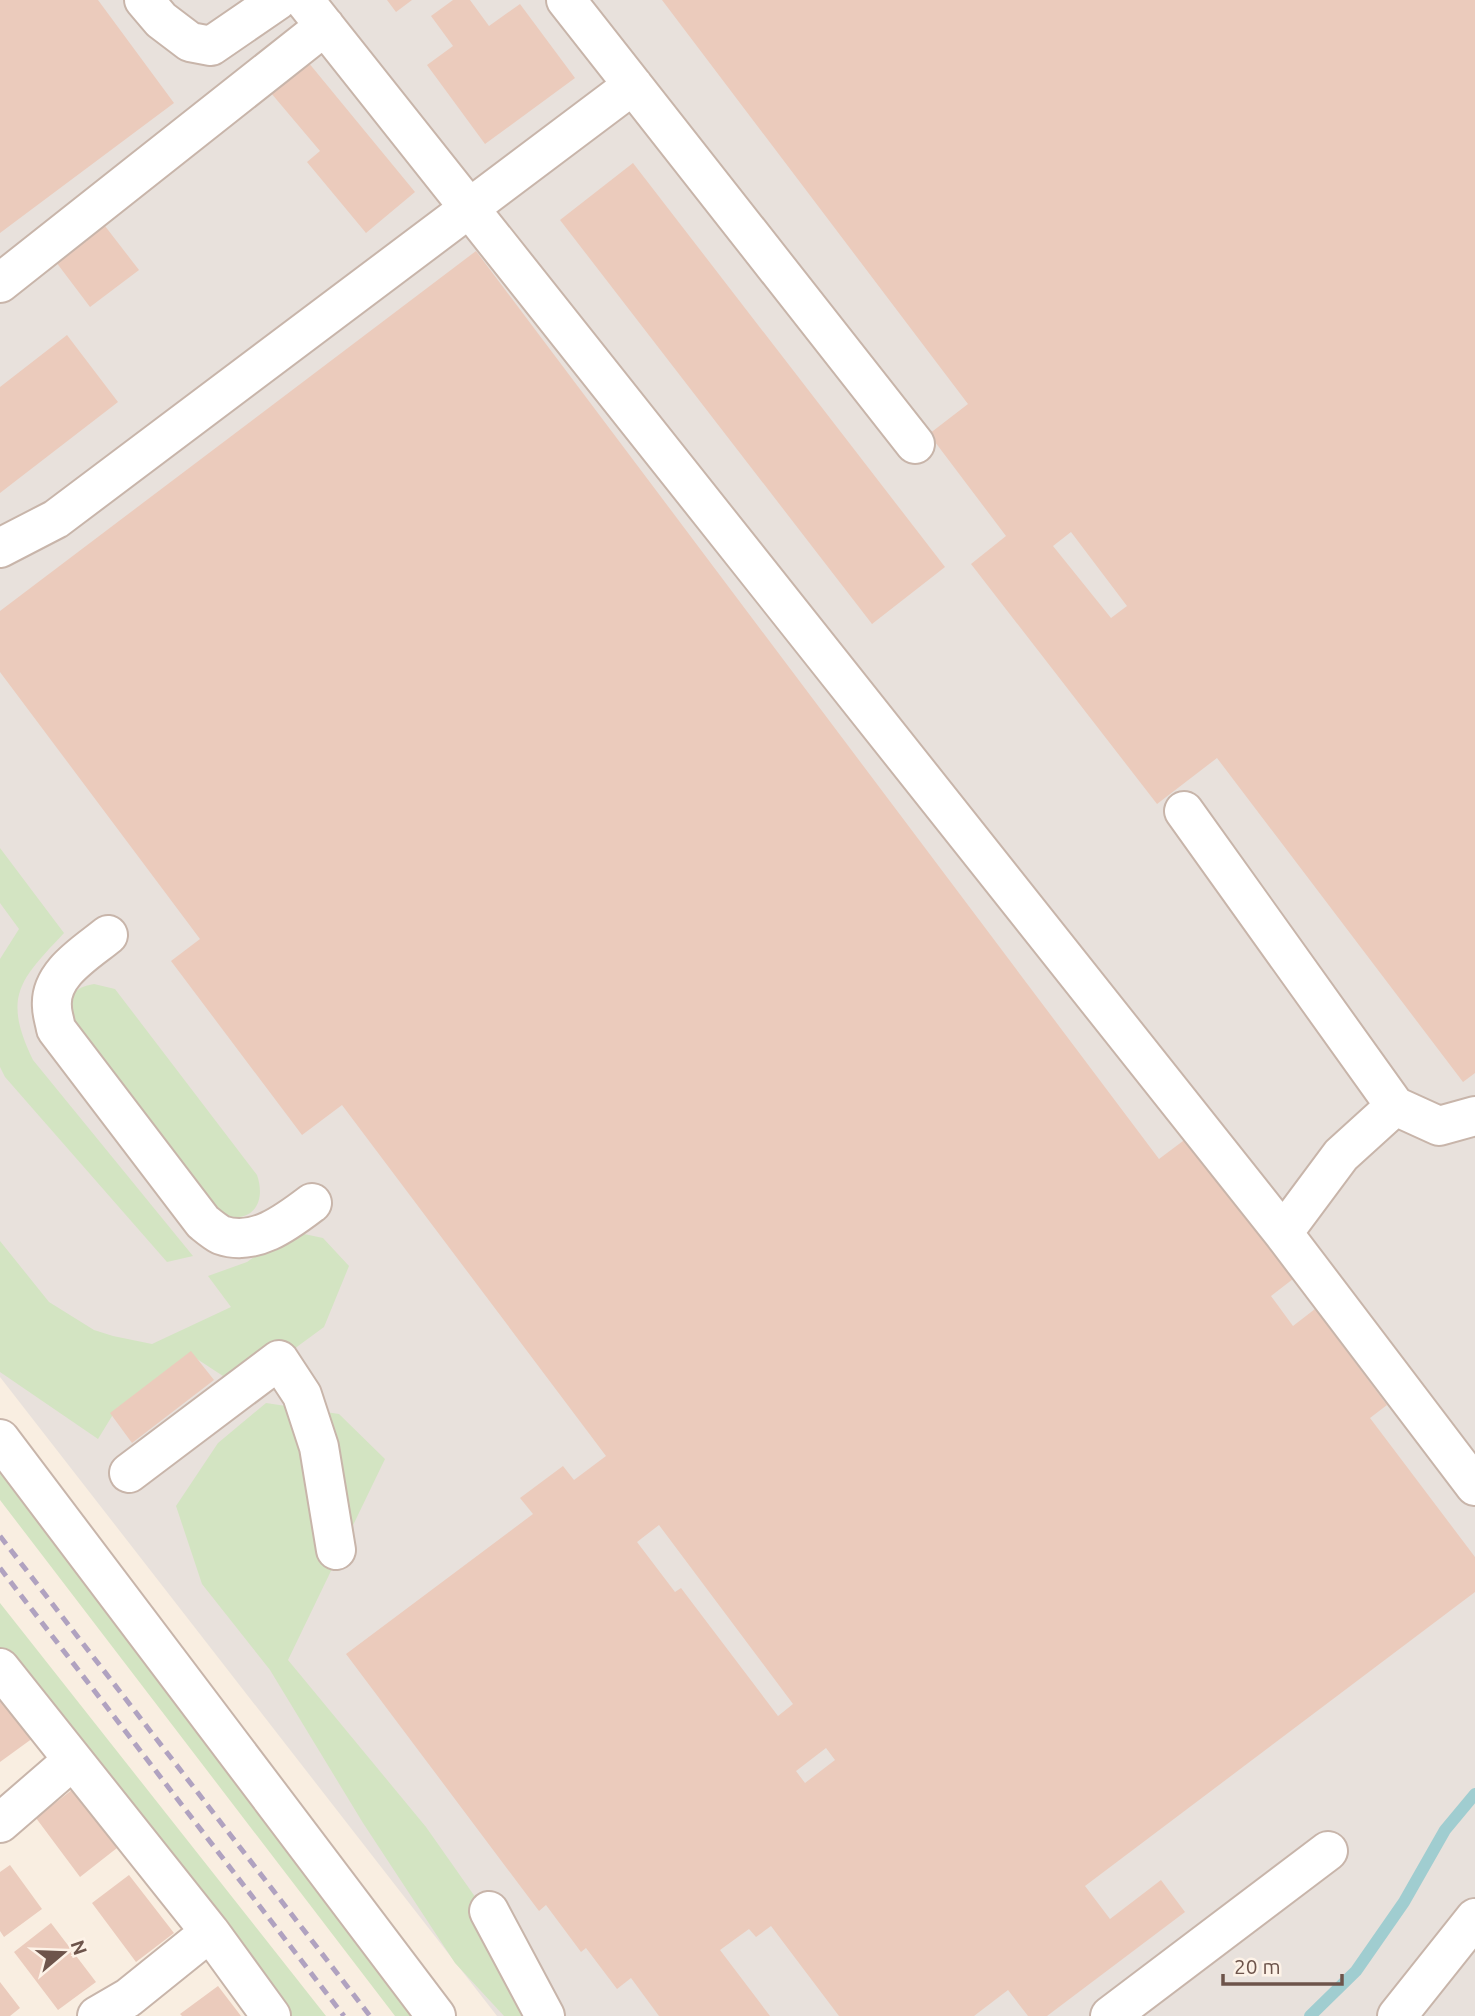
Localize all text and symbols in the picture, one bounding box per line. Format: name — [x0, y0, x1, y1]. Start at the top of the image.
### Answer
north arrow — [28, 1918, 98, 1988]
text: N — [66, 1937, 92, 1958]
scale bar — [1223, 1942, 1342, 1986]
text: 20 m — [1234, 1954, 1281, 1978]

